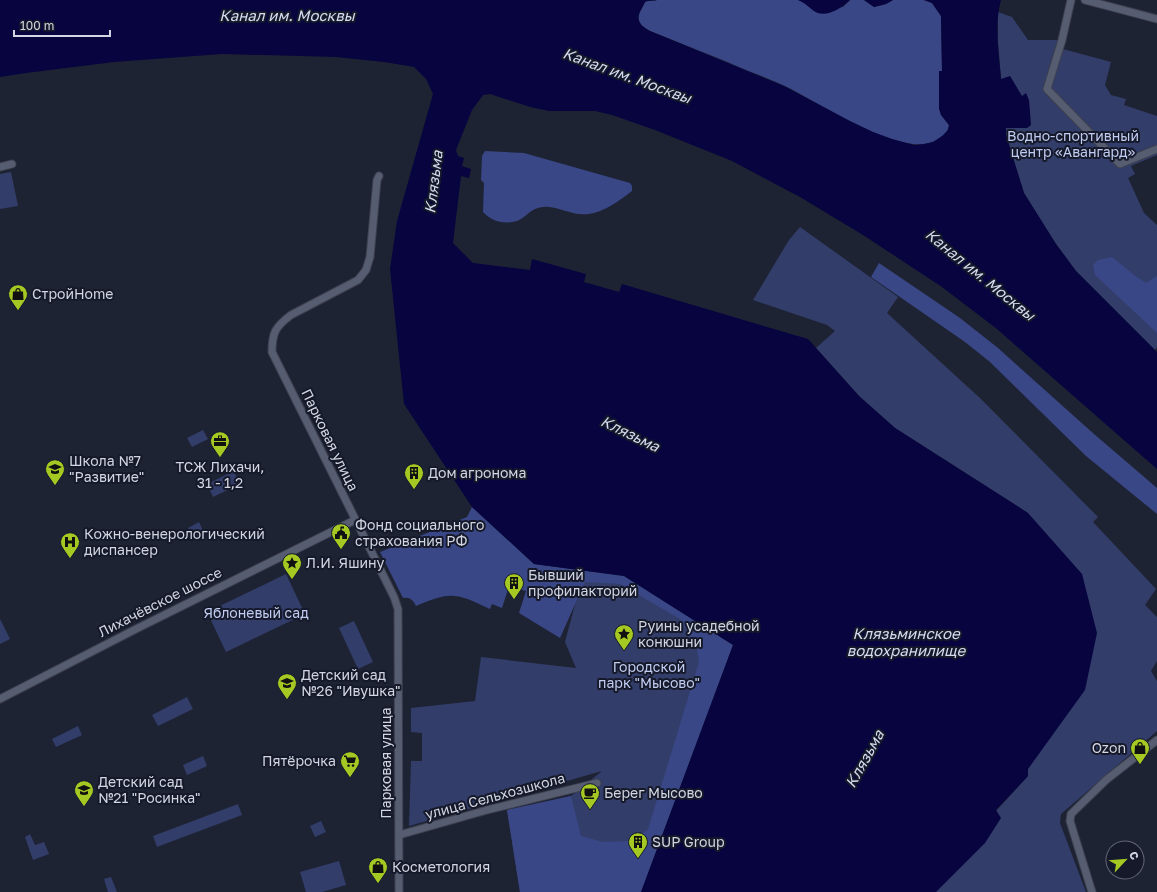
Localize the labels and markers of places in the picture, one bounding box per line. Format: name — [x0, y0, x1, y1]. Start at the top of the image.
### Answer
shop icon: СтройHome — [7, 283, 29, 311]
place label: СтройHome — [32, 285, 113, 302]
office icon: ТСЖ Лихачи, 31 - 1,2 — [209, 430, 231, 458]
place label: Школа №7 "Развитие" — [69, 452, 144, 485]
school or university icon: Школа №7 "Развитие" — [44, 458, 66, 486]
place label: ТСЖ Лихачи, 31 - 1,2 — [175, 458, 265, 491]
building icon: Дом агронома — [403, 462, 425, 490]
place label: Дом агронома — [428, 464, 526, 481]
place label: Фонд социального страхования РФ — [355, 516, 484, 549]
public building icon: Фонд социального страхования РФ — [330, 522, 352, 550]
place label: Кожно-венерологический диспансер — [84, 525, 265, 558]
hospital icon: Кожно-венерологический диспансер — [59, 531, 81, 559]
place icon: Л.И. Яшину — [281, 552, 303, 580]
place label: Л.И. Яшину — [306, 554, 385, 571]
place label: Бывший профилакторий — [528, 566, 637, 599]
building icon: Бывший профилакторий — [503, 572, 525, 600]
place label: Руины усадебной конюшни — [638, 617, 760, 650]
place icon: Руины усадебной конюшни — [613, 623, 635, 651]
place label: Детский сад №26 "Ивушка" — [301, 666, 400, 699]
school or university icon: Детский сад №26 "Ивушка" — [276, 672, 298, 700]
shop icon: Ozon — [1129, 737, 1151, 765]
place label: Ozon — [1092, 739, 1126, 756]
supermarket icon: Пятёрочка — [339, 750, 361, 778]
place label: Пятёрочка — [262, 752, 336, 769]
place label: Детский сад №21 "Росинка" — [98, 773, 200, 806]
school or university icon: Детский сад №21 "Росинка" — [73, 779, 95, 807]
cafe icon: Берег Мысово — [579, 782, 601, 810]
place label: Берег Мысово — [604, 784, 703, 801]
building icon: SUP Group — [627, 831, 649, 859]
place label: SUP Group — [652, 833, 725, 850]
shop icon: Косметология — [367, 856, 389, 884]
place label: Косметология — [392, 858, 490, 875]

